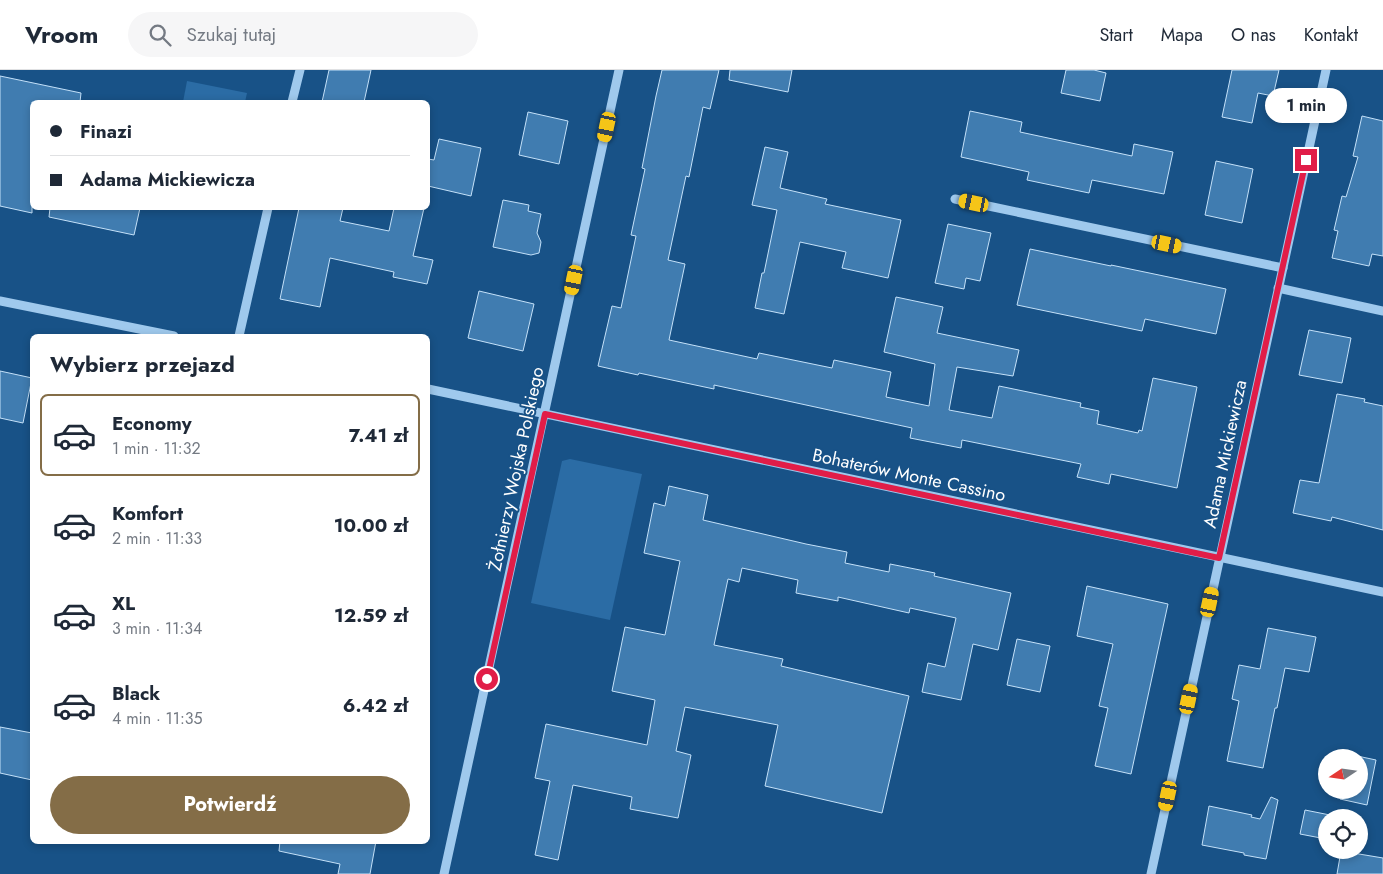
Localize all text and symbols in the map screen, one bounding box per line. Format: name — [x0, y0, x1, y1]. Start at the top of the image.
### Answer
search box — [128, 12, 478, 57]
text: Vroom — [25, 17, 98, 52]
icon: search — [146, 21, 174, 49]
text: Szukaj tutaj — [186, 21, 276, 48]
text: Start — [1099, 22, 1133, 48]
text: Mapa — [1161, 22, 1203, 48]
text: O nas — [1231, 22, 1276, 48]
text: Kontakt — [1304, 22, 1358, 48]
callout: 1 min — [1265, 88, 1347, 122]
text: 1 min — [1286, 94, 1326, 117]
car — [596, 111, 617, 143]
text: Finazi — [80, 118, 132, 145]
route end — [1295, 149, 1317, 171]
text: Adama Mickiewicza — [80, 166, 255, 193]
car — [957, 193, 990, 213]
car — [1150, 234, 1183, 254]
car — [563, 264, 584, 296]
text: Wybierz przejazd — [50, 348, 235, 380]
street label: Żołnierzy Wojska Polskiego — [482, 364, 550, 574]
street label: Adama Mickiewicza — [1197, 378, 1253, 530]
text: Economy — [112, 410, 192, 437]
icon: car — [52, 413, 97, 458]
text: 7.41 zł — [349, 422, 408, 449]
text: 1 min · 11:32 — [112, 437, 200, 460]
street label: Bohaterów Monte Cassino — [810, 442, 1008, 508]
text: Komfort — [112, 500, 183, 527]
icon: car — [52, 503, 97, 548]
text: 10.00 zł — [334, 512, 408, 539]
text: 2 min · 11:33 — [112, 527, 202, 550]
car — [1199, 586, 1220, 618]
text: XL — [112, 590, 135, 617]
icon: car — [52, 593, 97, 638]
text: 12.59 zł — [334, 602, 408, 629]
text: 3 min · 11:34 — [112, 617, 202, 640]
route start — [476, 668, 498, 690]
text: Black — [112, 680, 160, 707]
icon: car — [52, 683, 97, 728]
car — [1178, 683, 1199, 715]
text: 6.42 zł — [343, 692, 408, 719]
text: 4 min · 11:35 — [112, 707, 203, 730]
north arrow — [1318, 749, 1368, 799]
map controls — [1318, 749, 1368, 859]
button: Potwierdź — [50, 776, 410, 834]
car — [1157, 780, 1178, 812]
button: locate — [1318, 809, 1368, 859]

